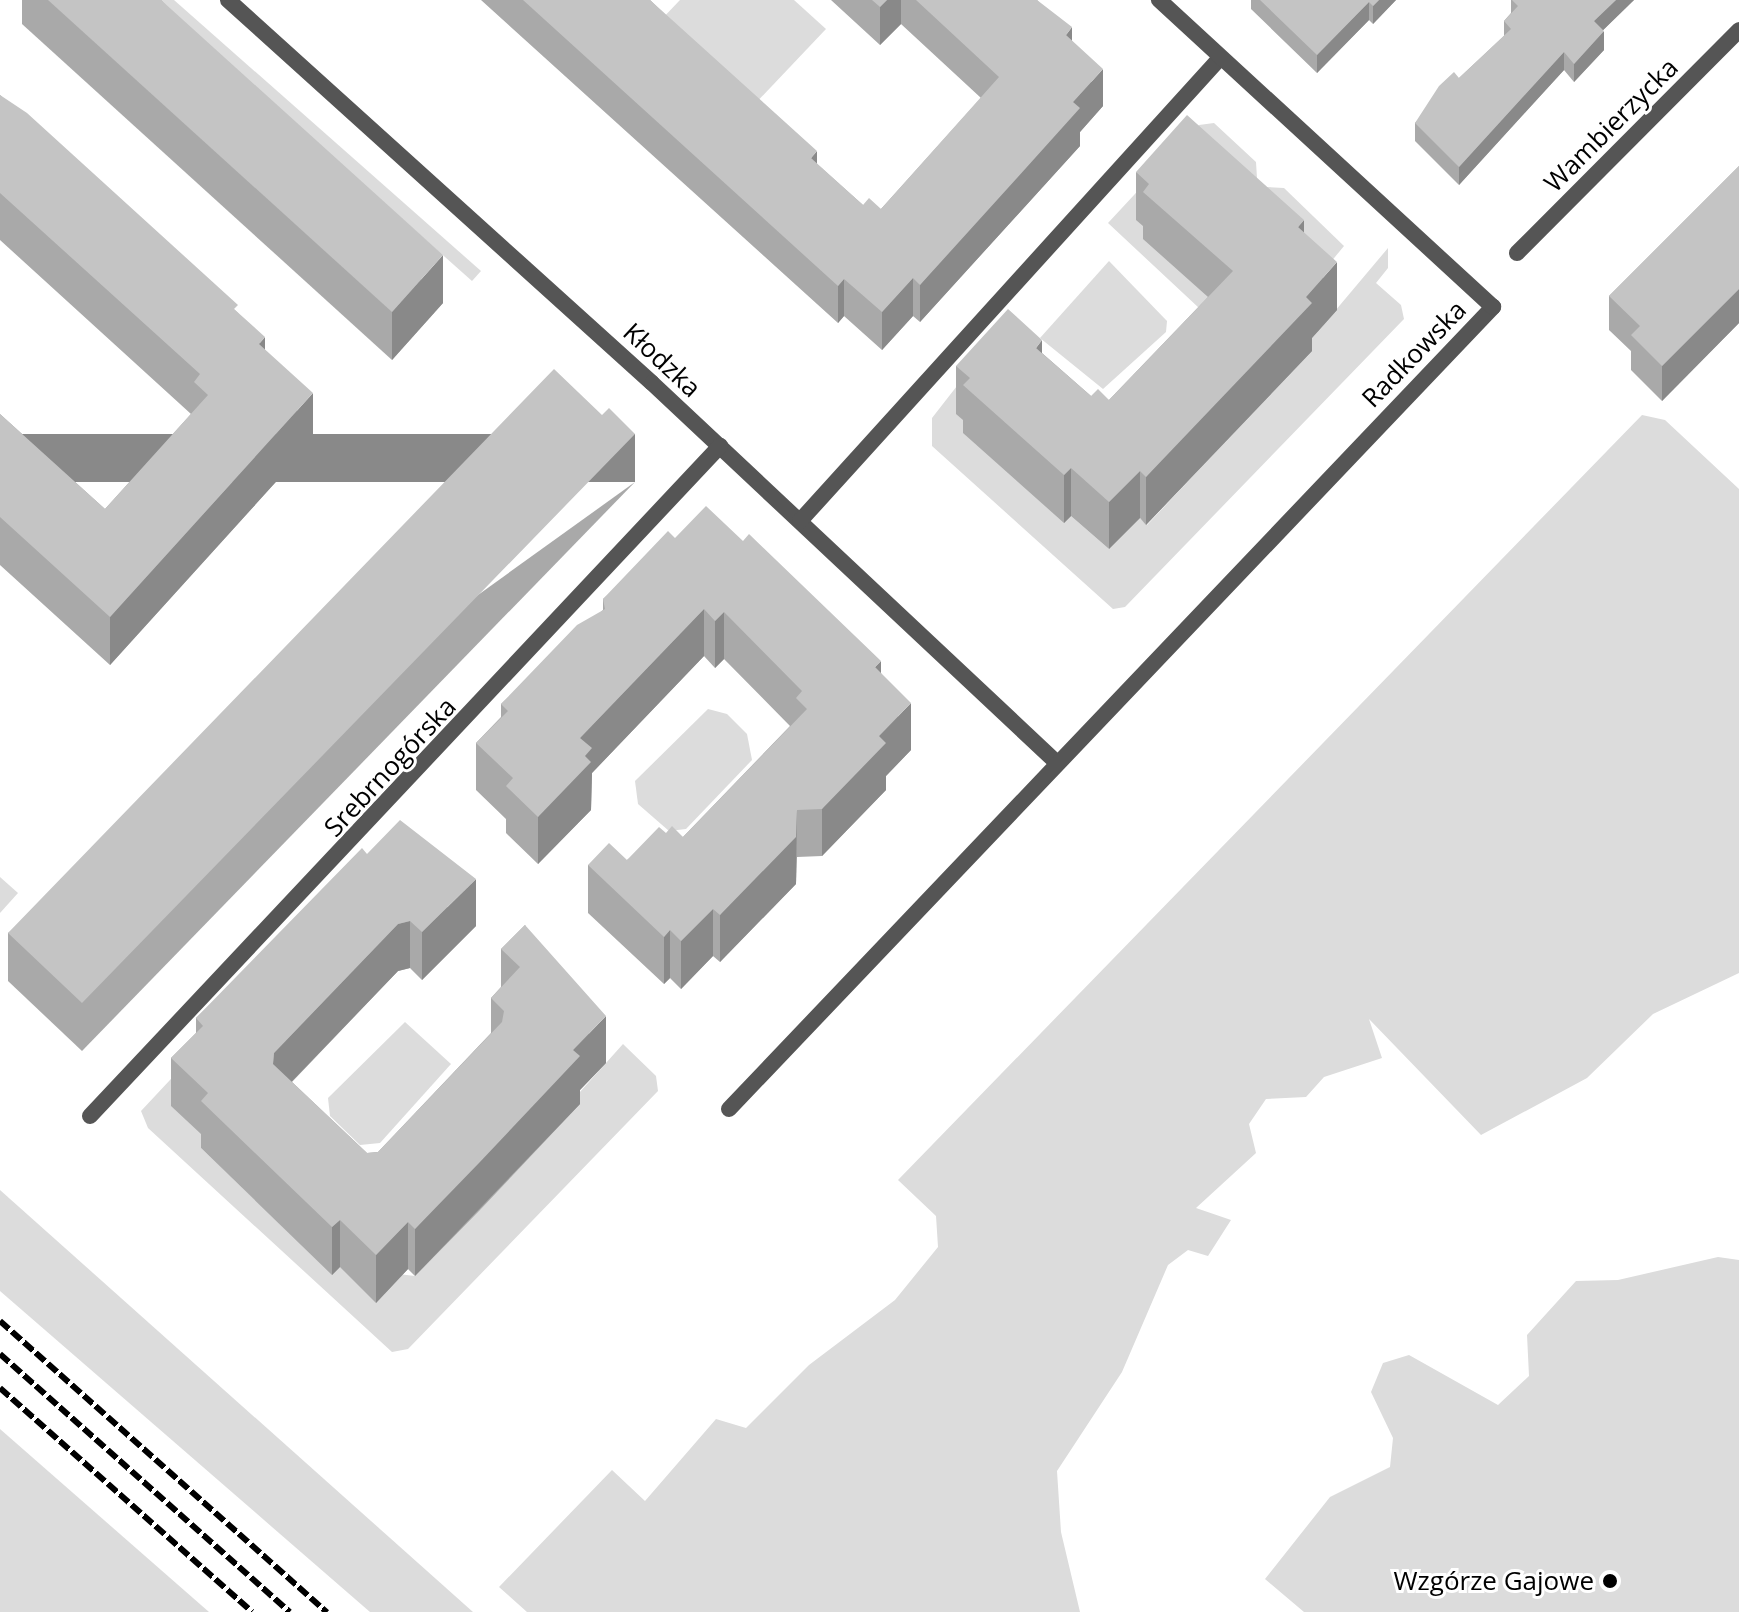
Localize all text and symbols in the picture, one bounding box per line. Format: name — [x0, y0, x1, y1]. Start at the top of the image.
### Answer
street label: Wambierzycka — [1538, 52, 1684, 198]
street label: Radkowska — [1355, 294, 1473, 414]
street label: Kłodzka — [617, 316, 707, 404]
street label: Srebrnogórska — [318, 691, 462, 843]
place label: Wzgórze Gajowe — [1394, 1565, 1594, 1597]
marker: Wzgórze Gajowe — [1601, 1572, 1619, 1590]

